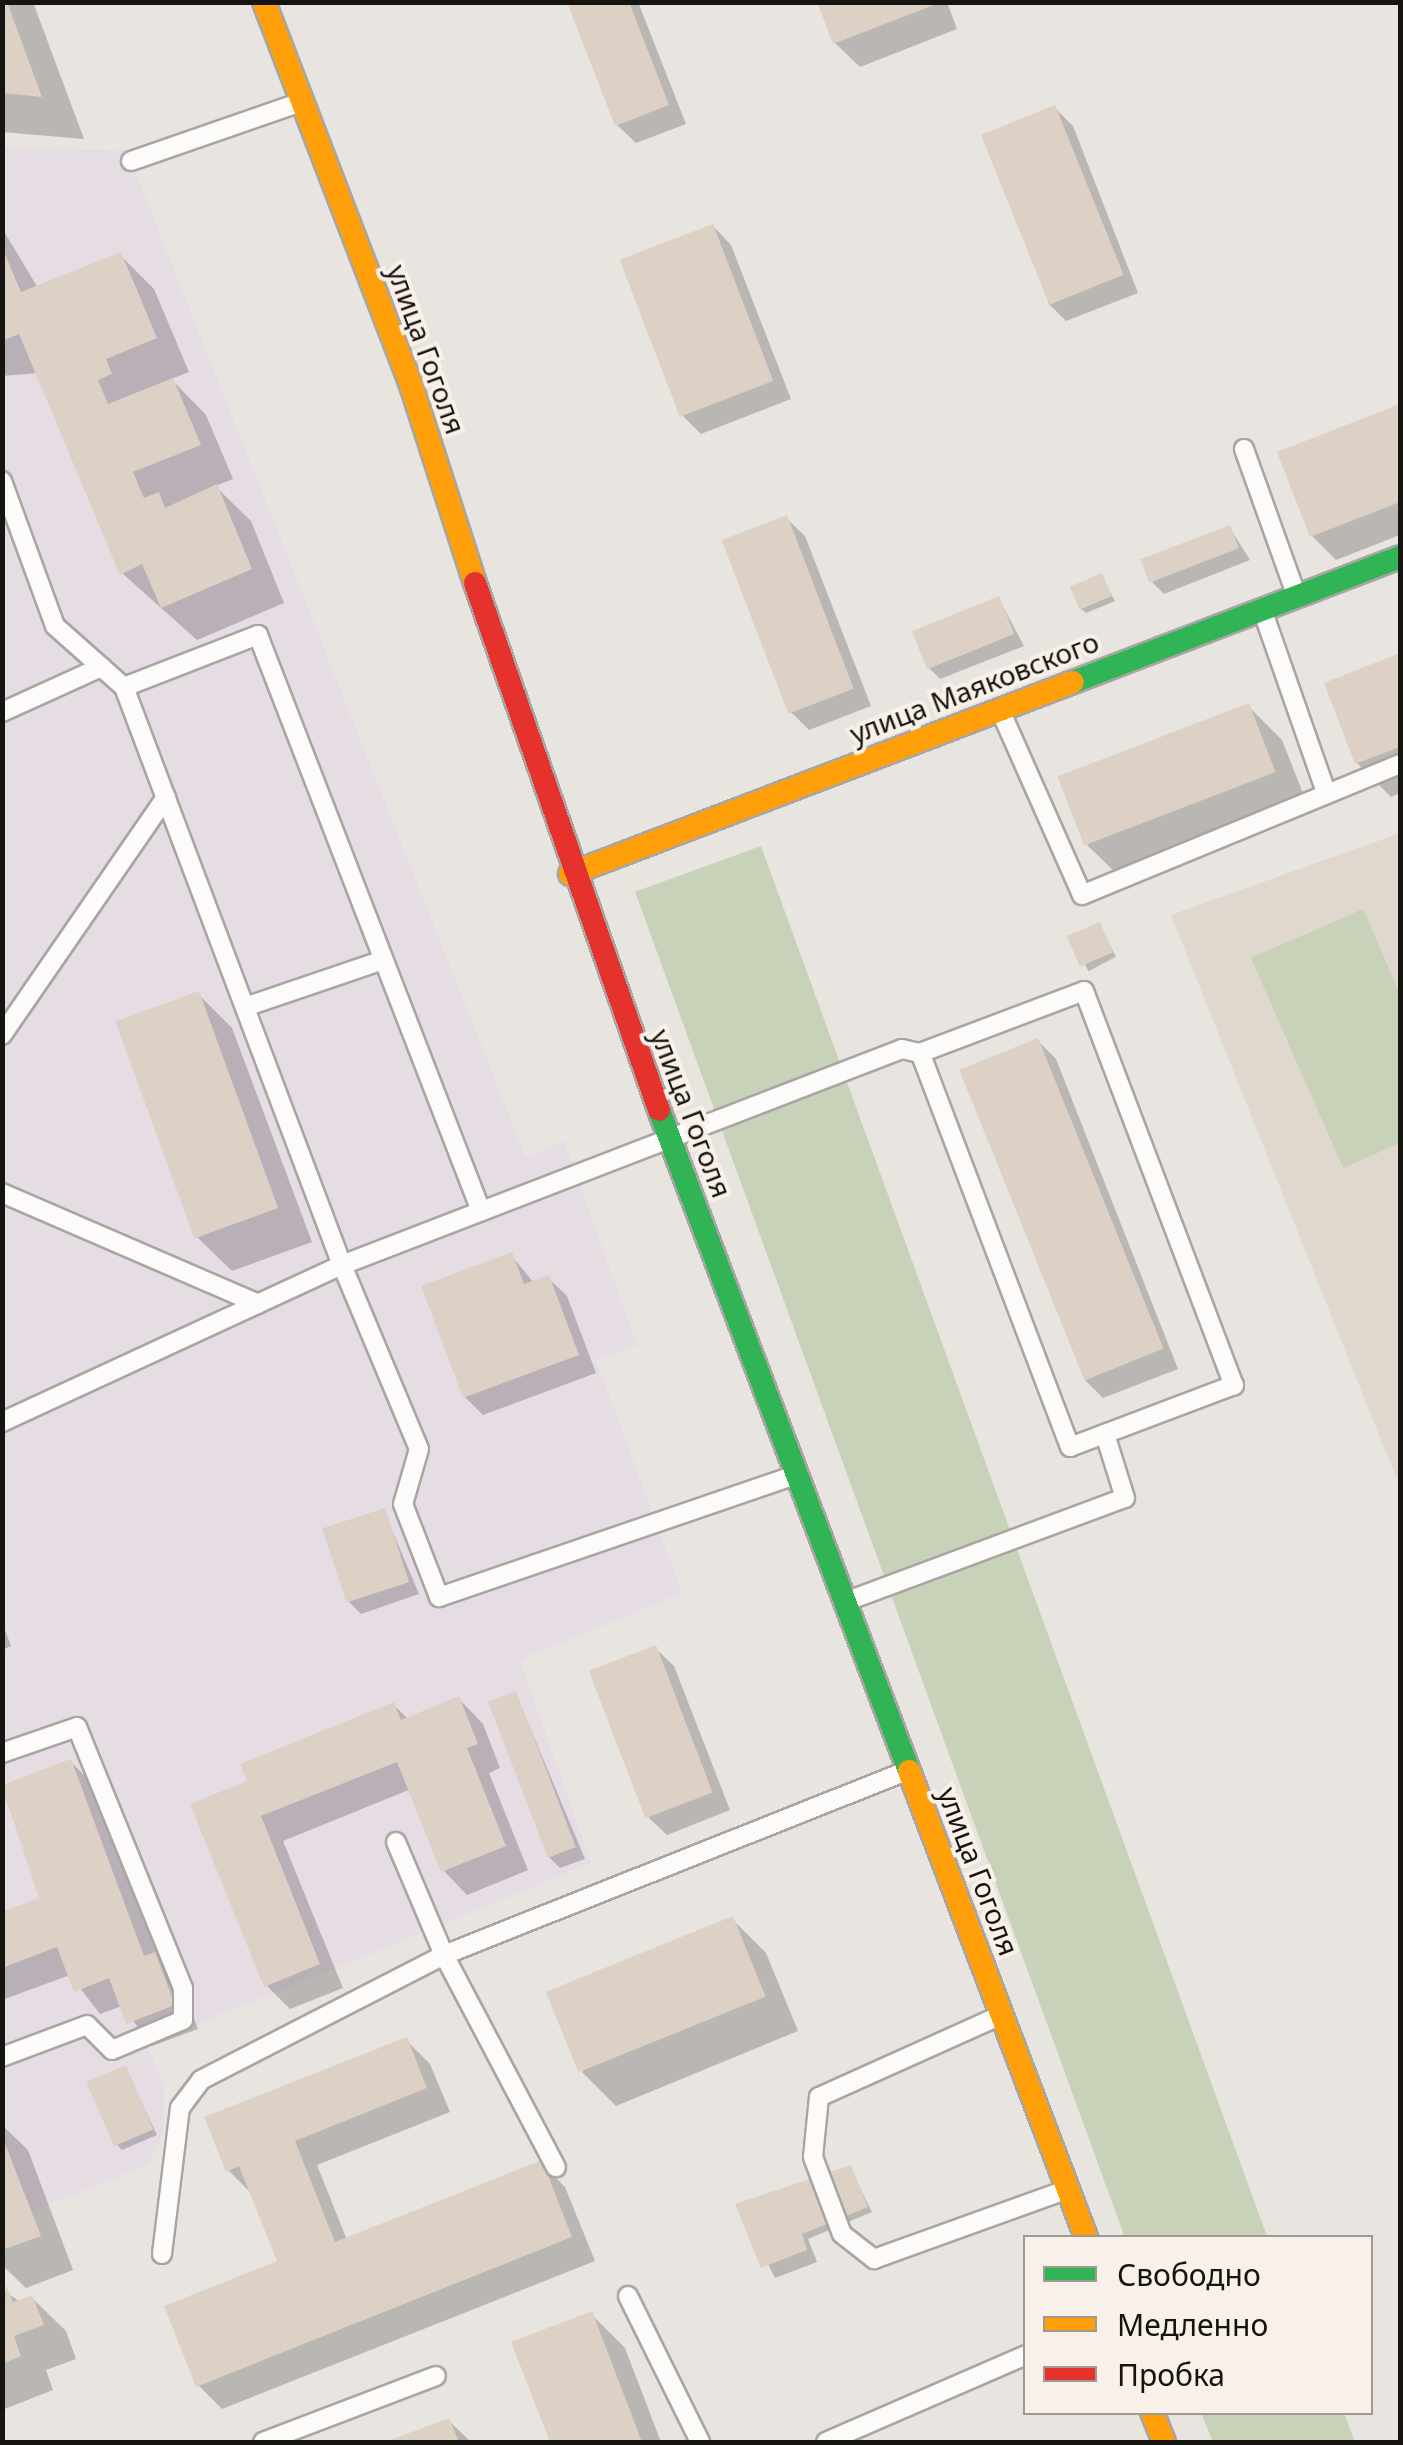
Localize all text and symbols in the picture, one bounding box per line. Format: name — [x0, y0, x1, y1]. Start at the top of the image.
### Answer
street label: улица Гоголя — [381, 260, 473, 438]
street label: улица Маяковского — [845, 624, 1103, 750]
street label: улица Гоголя — [644, 1024, 740, 1202]
street label: улица Гоголя — [931, 1782, 1027, 1960]
legend — [1023, 2235, 1373, 2415]
text: Свободно — [1117, 2254, 1261, 2295]
text: Медленно — [1117, 2304, 1268, 2345]
text: Пробка — [1117, 2354, 1225, 2395]

